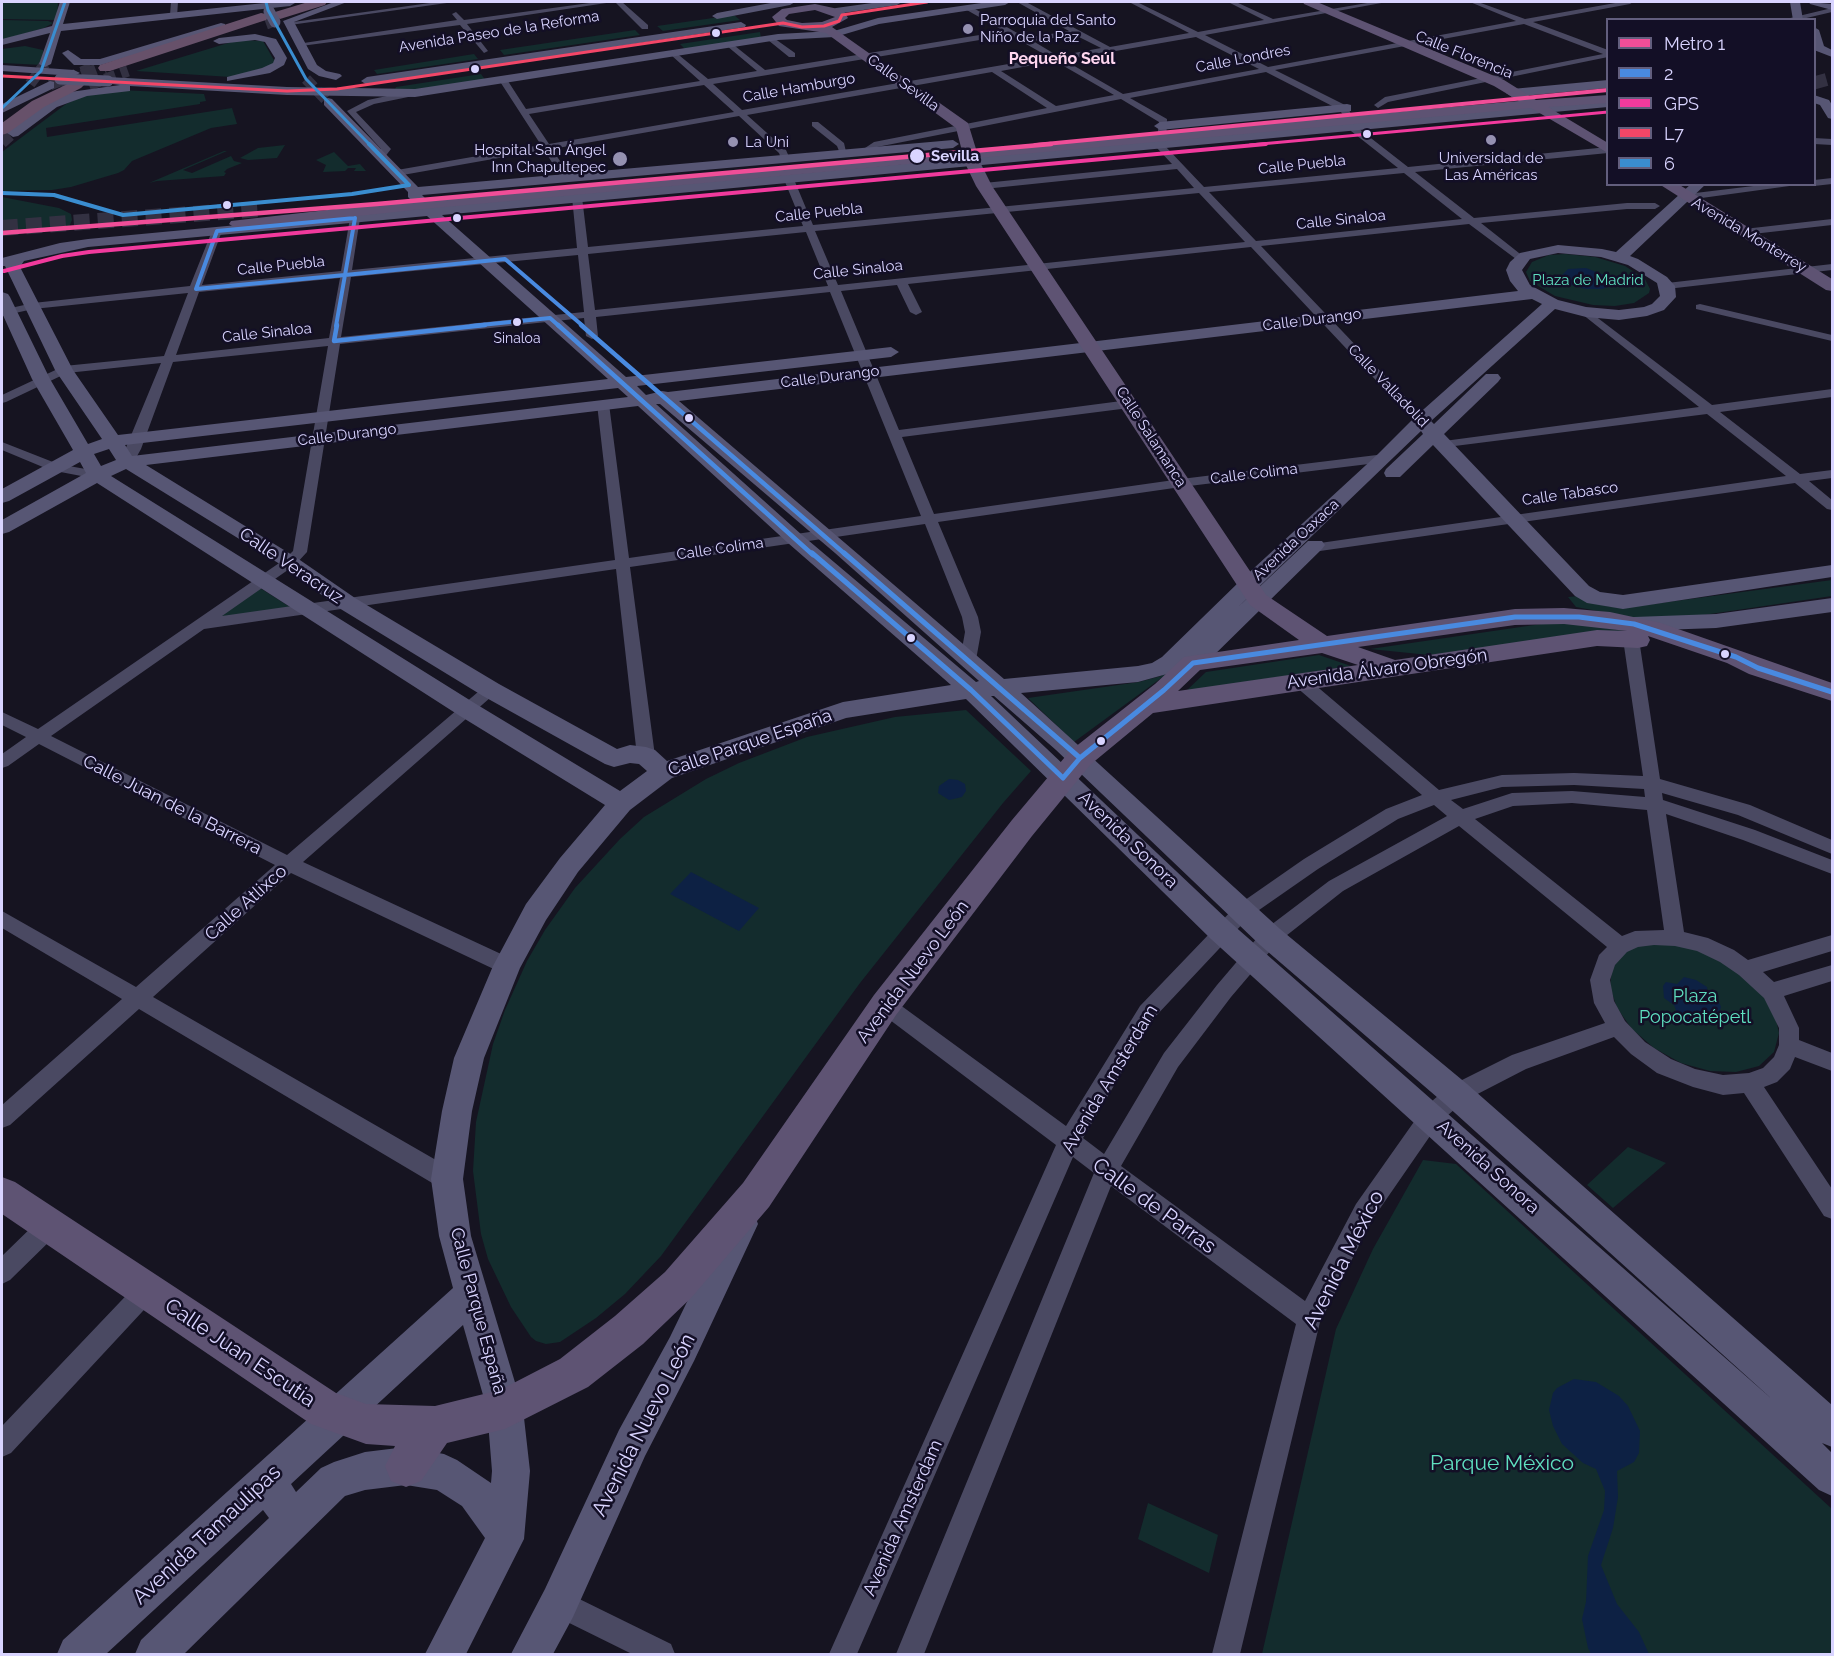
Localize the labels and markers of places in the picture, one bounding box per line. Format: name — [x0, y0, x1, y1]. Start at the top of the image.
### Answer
place label: Parroquia del Santo Niño de la Paz — [980, 11, 1116, 46]
marker: Parroquia del Santo Niño de la Paz — [961, 22, 975, 36]
unlabelled marker — [710, 27, 722, 39]
unlabelled marker — [469, 63, 481, 75]
unlabelled marker — [1361, 128, 1373, 140]
place label: La Uni — [745, 133, 789, 151]
marker: Universidad de Las Américas — [1484, 133, 1498, 147]
marker: La Uni — [726, 135, 740, 149]
place label: Hospital San Ángel Inn Chapultepec — [474, 141, 606, 176]
marker: Sevilla — [908, 147, 926, 165]
place label: Sevilla — [931, 147, 979, 165]
place label: Universidad de Las Américas — [1439, 149, 1543, 184]
marker: Hospital San Ángel Inn Chapultepec — [611, 150, 629, 168]
unlabelled marker — [221, 199, 233, 211]
unlabelled marker — [451, 212, 463, 224]
marker: Sinaloa — [511, 316, 523, 328]
place label: Sinaloa — [493, 331, 541, 347]
unlabelled marker — [683, 412, 695, 424]
unlabelled marker — [905, 632, 917, 644]
unlabelled marker — [1719, 648, 1731, 660]
unlabelled marker — [1095, 735, 1107, 747]

